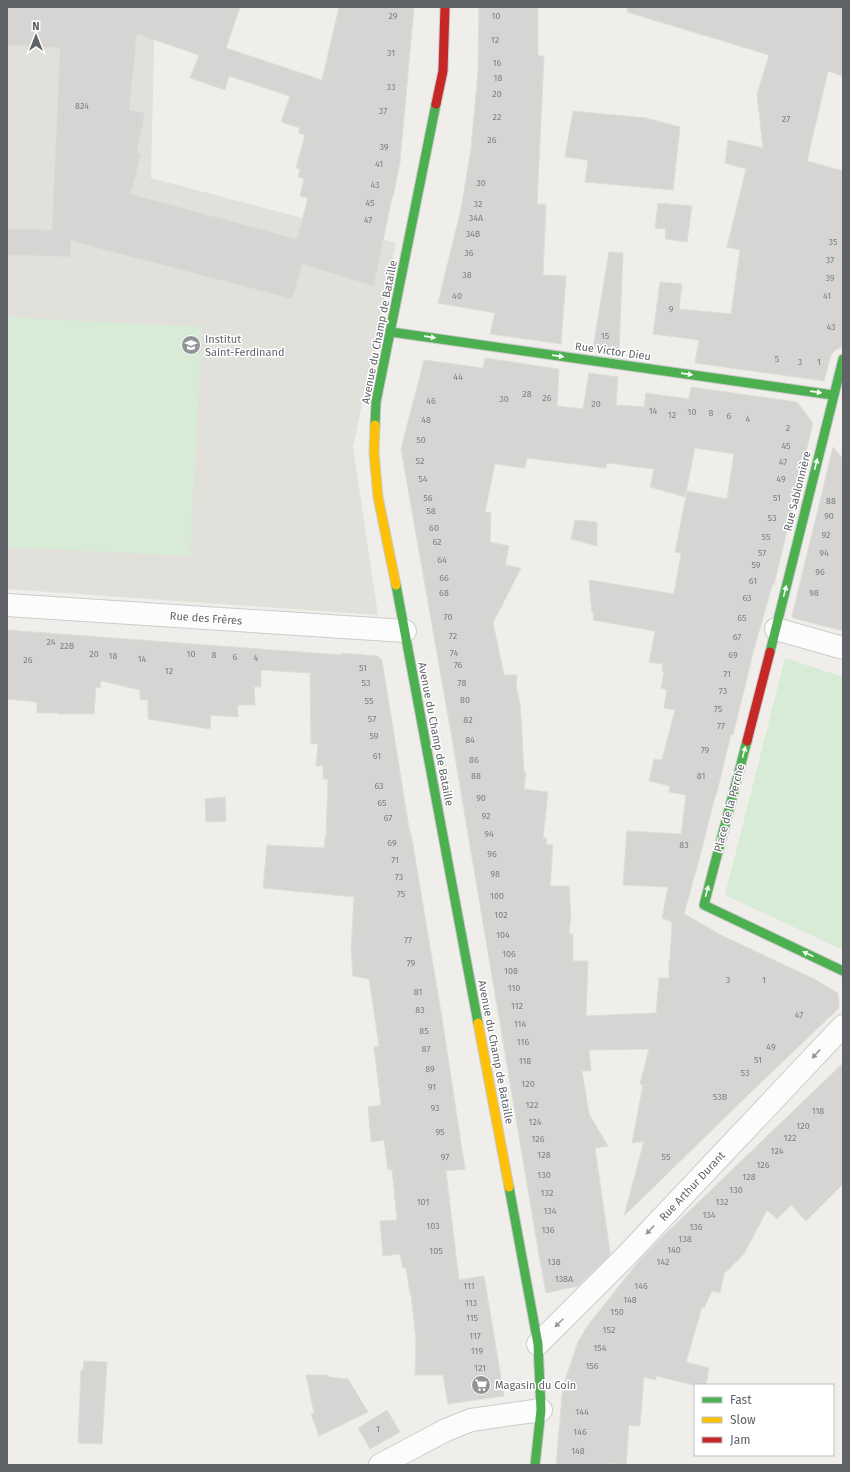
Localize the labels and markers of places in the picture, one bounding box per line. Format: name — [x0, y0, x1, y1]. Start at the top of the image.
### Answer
place label: Institut Saint-Ferdinand — [205, 333, 285, 359]
school or university icon: Institut Saint-Ferdinand — [180, 334, 202, 356]
supermarket icon: Magasin du Coin — [470, 1374, 492, 1396]
place label: Magasin du Coin — [495, 1379, 576, 1392]

